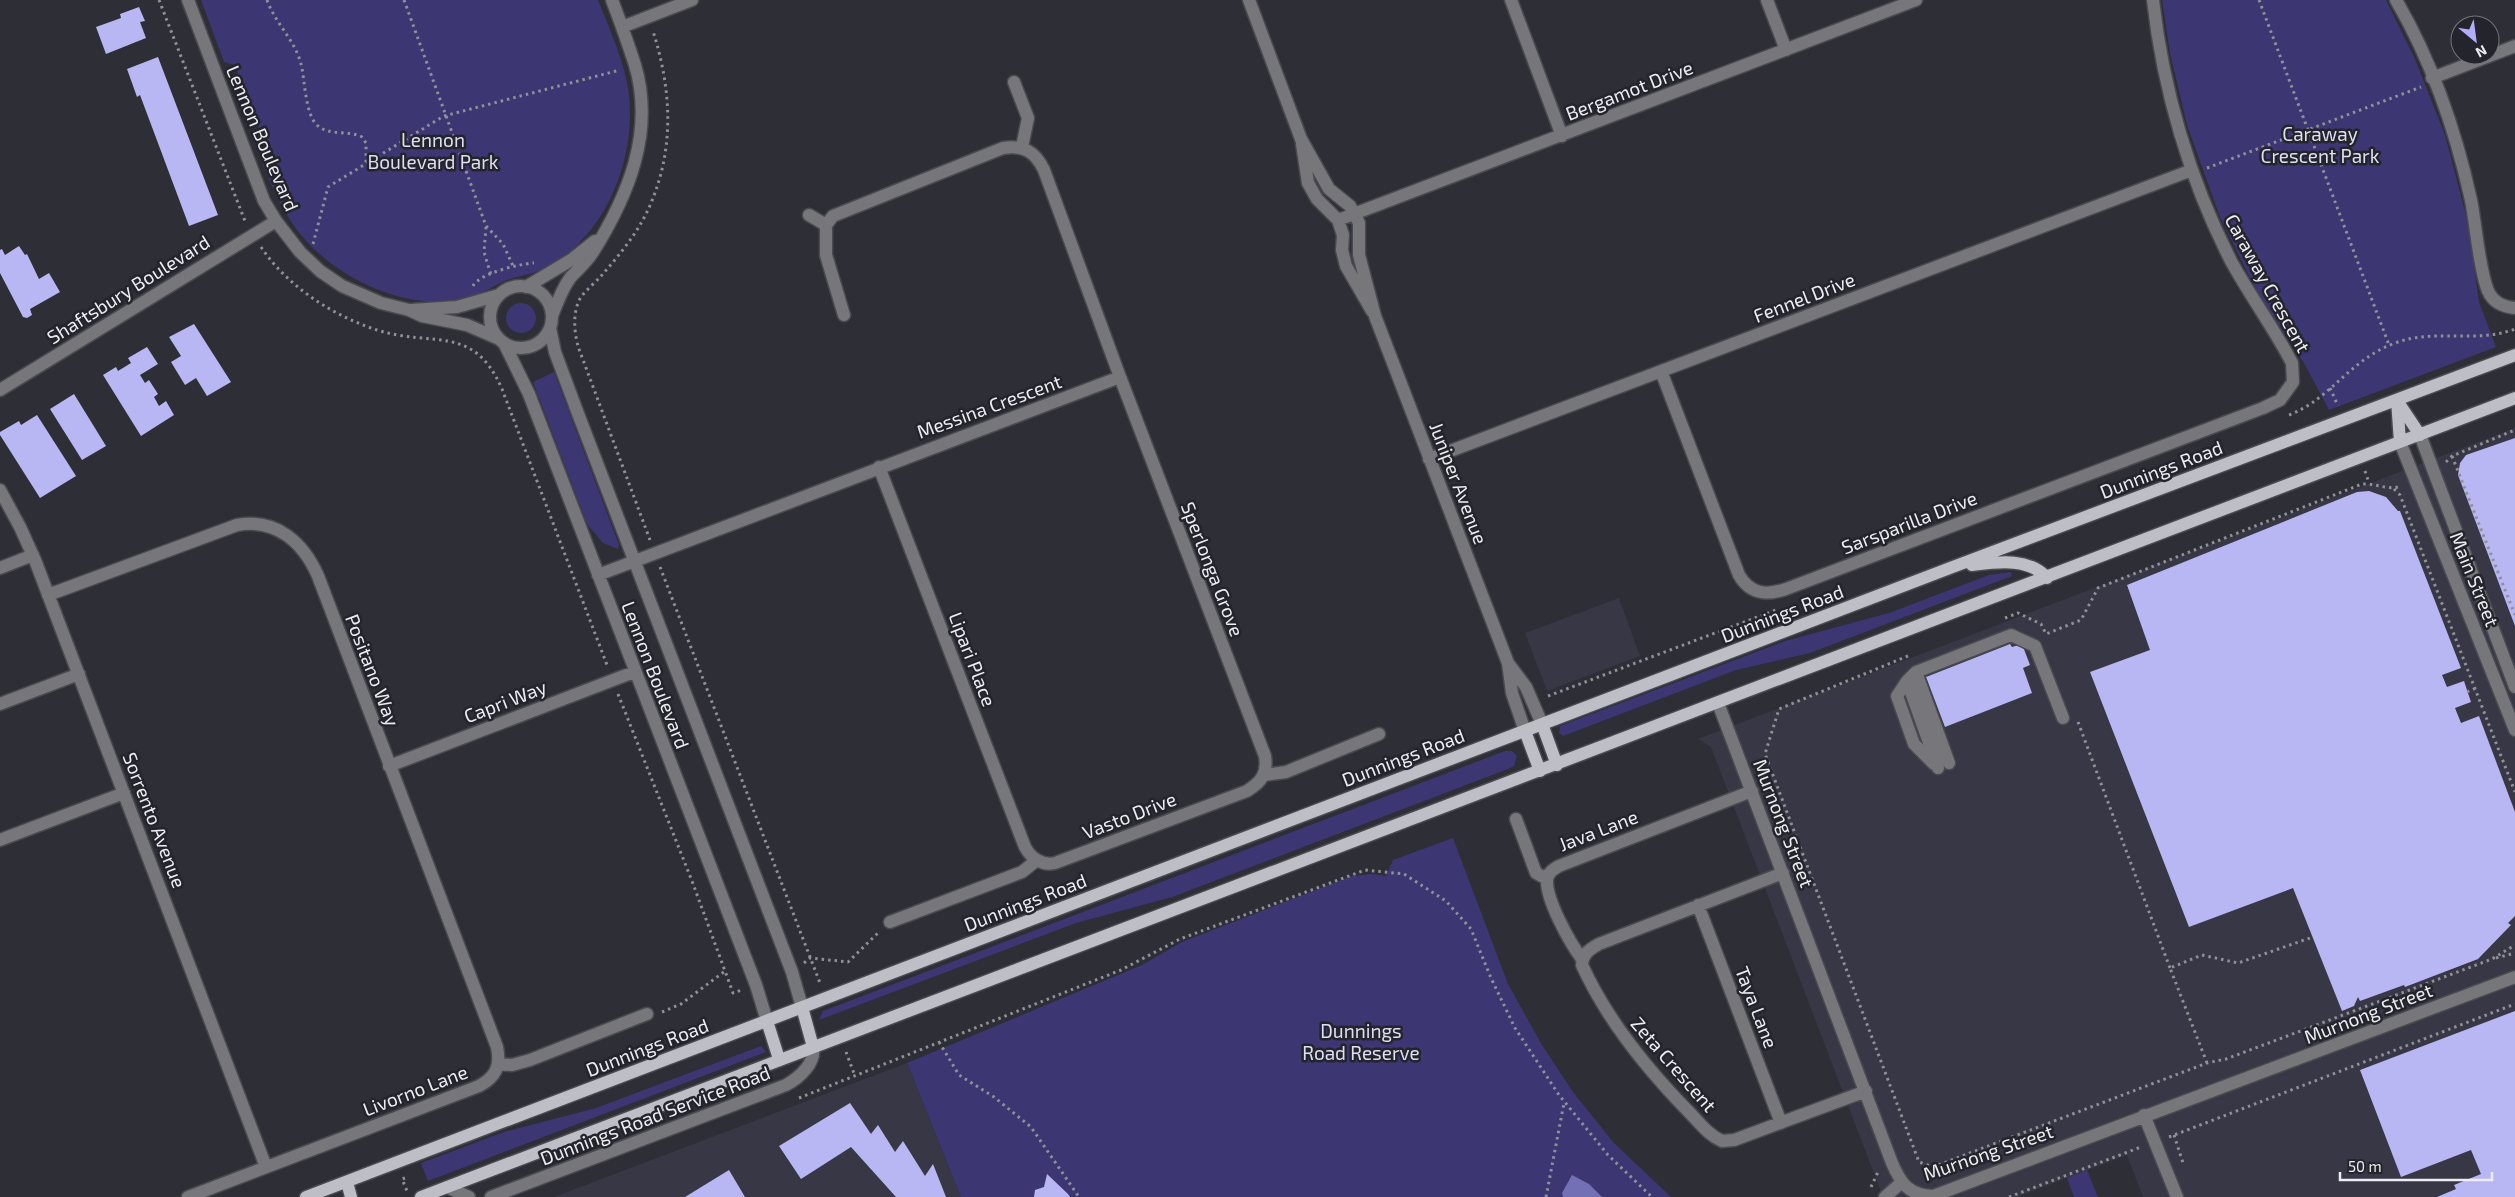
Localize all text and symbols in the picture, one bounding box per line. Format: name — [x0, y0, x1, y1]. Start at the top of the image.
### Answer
north arrow — [2450, 15, 2500, 65]
text: N — [2473, 42, 2490, 62]
street label: Bergamot Drive — [1562, 55, 1696, 125]
street label: Lennon Boulevard — [222, 62, 304, 214]
park label: Caraway Crescent Park — [2261, 122, 2380, 167]
park label: Lennon Boulevard Park — [367, 128, 499, 173]
street label: Caraway Crescent — [2220, 210, 2316, 356]
street label: Shaftsbury Boulevard — [42, 230, 214, 348]
street label: Fennel Drive — [1750, 267, 1858, 327]
street label: Messina Crescent — [914, 369, 1064, 443]
street label: Juniper Avenue — [1425, 419, 1493, 547]
street label: Dunnings Road — [2096, 435, 2226, 503]
street label: Sarsparilla Drive — [1838, 486, 1980, 558]
street label: Sperlonga Grove — [1177, 498, 1249, 640]
street label: Main Street — [2446, 528, 2504, 630]
street label: Dunnings Road — [1717, 579, 1847, 647]
street label: Lennon Boulevard — [617, 598, 695, 752]
street label: Lipari Place — [945, 609, 1001, 709]
street label: Positano Way — [341, 611, 405, 729]
street label: Capri Way — [460, 675, 550, 727]
street label: Dunnings Road — [1338, 723, 1468, 791]
street label: Sorrento Avenue — [119, 749, 191, 891]
street label: Murnong Street — [1749, 756, 1819, 890]
street label: Vasto Drive — [1079, 787, 1179, 843]
street label: Java Lane — [1555, 804, 1641, 856]
street label: Dunnings Road — [960, 868, 1090, 936]
street label: Taya Lane — [1731, 963, 1783, 1051]
street label: Murnong Street — [2301, 978, 2435, 1048]
street label: Zeta Crescent — [1626, 1012, 1722, 1116]
street label: Dunnings Road — [582, 1013, 712, 1081]
park label: Dunnings Road Reserve — [1302, 1019, 1420, 1064]
street label: Livorno Lane — [359, 1059, 471, 1121]
street label: Dunnings Road Service Road — [537, 1060, 773, 1170]
street label: Murnong Street — [1920, 1119, 2056, 1185]
scale bar — [2340, 1150, 2492, 1182]
text: 50 m — [2348, 1157, 2382, 1175]

